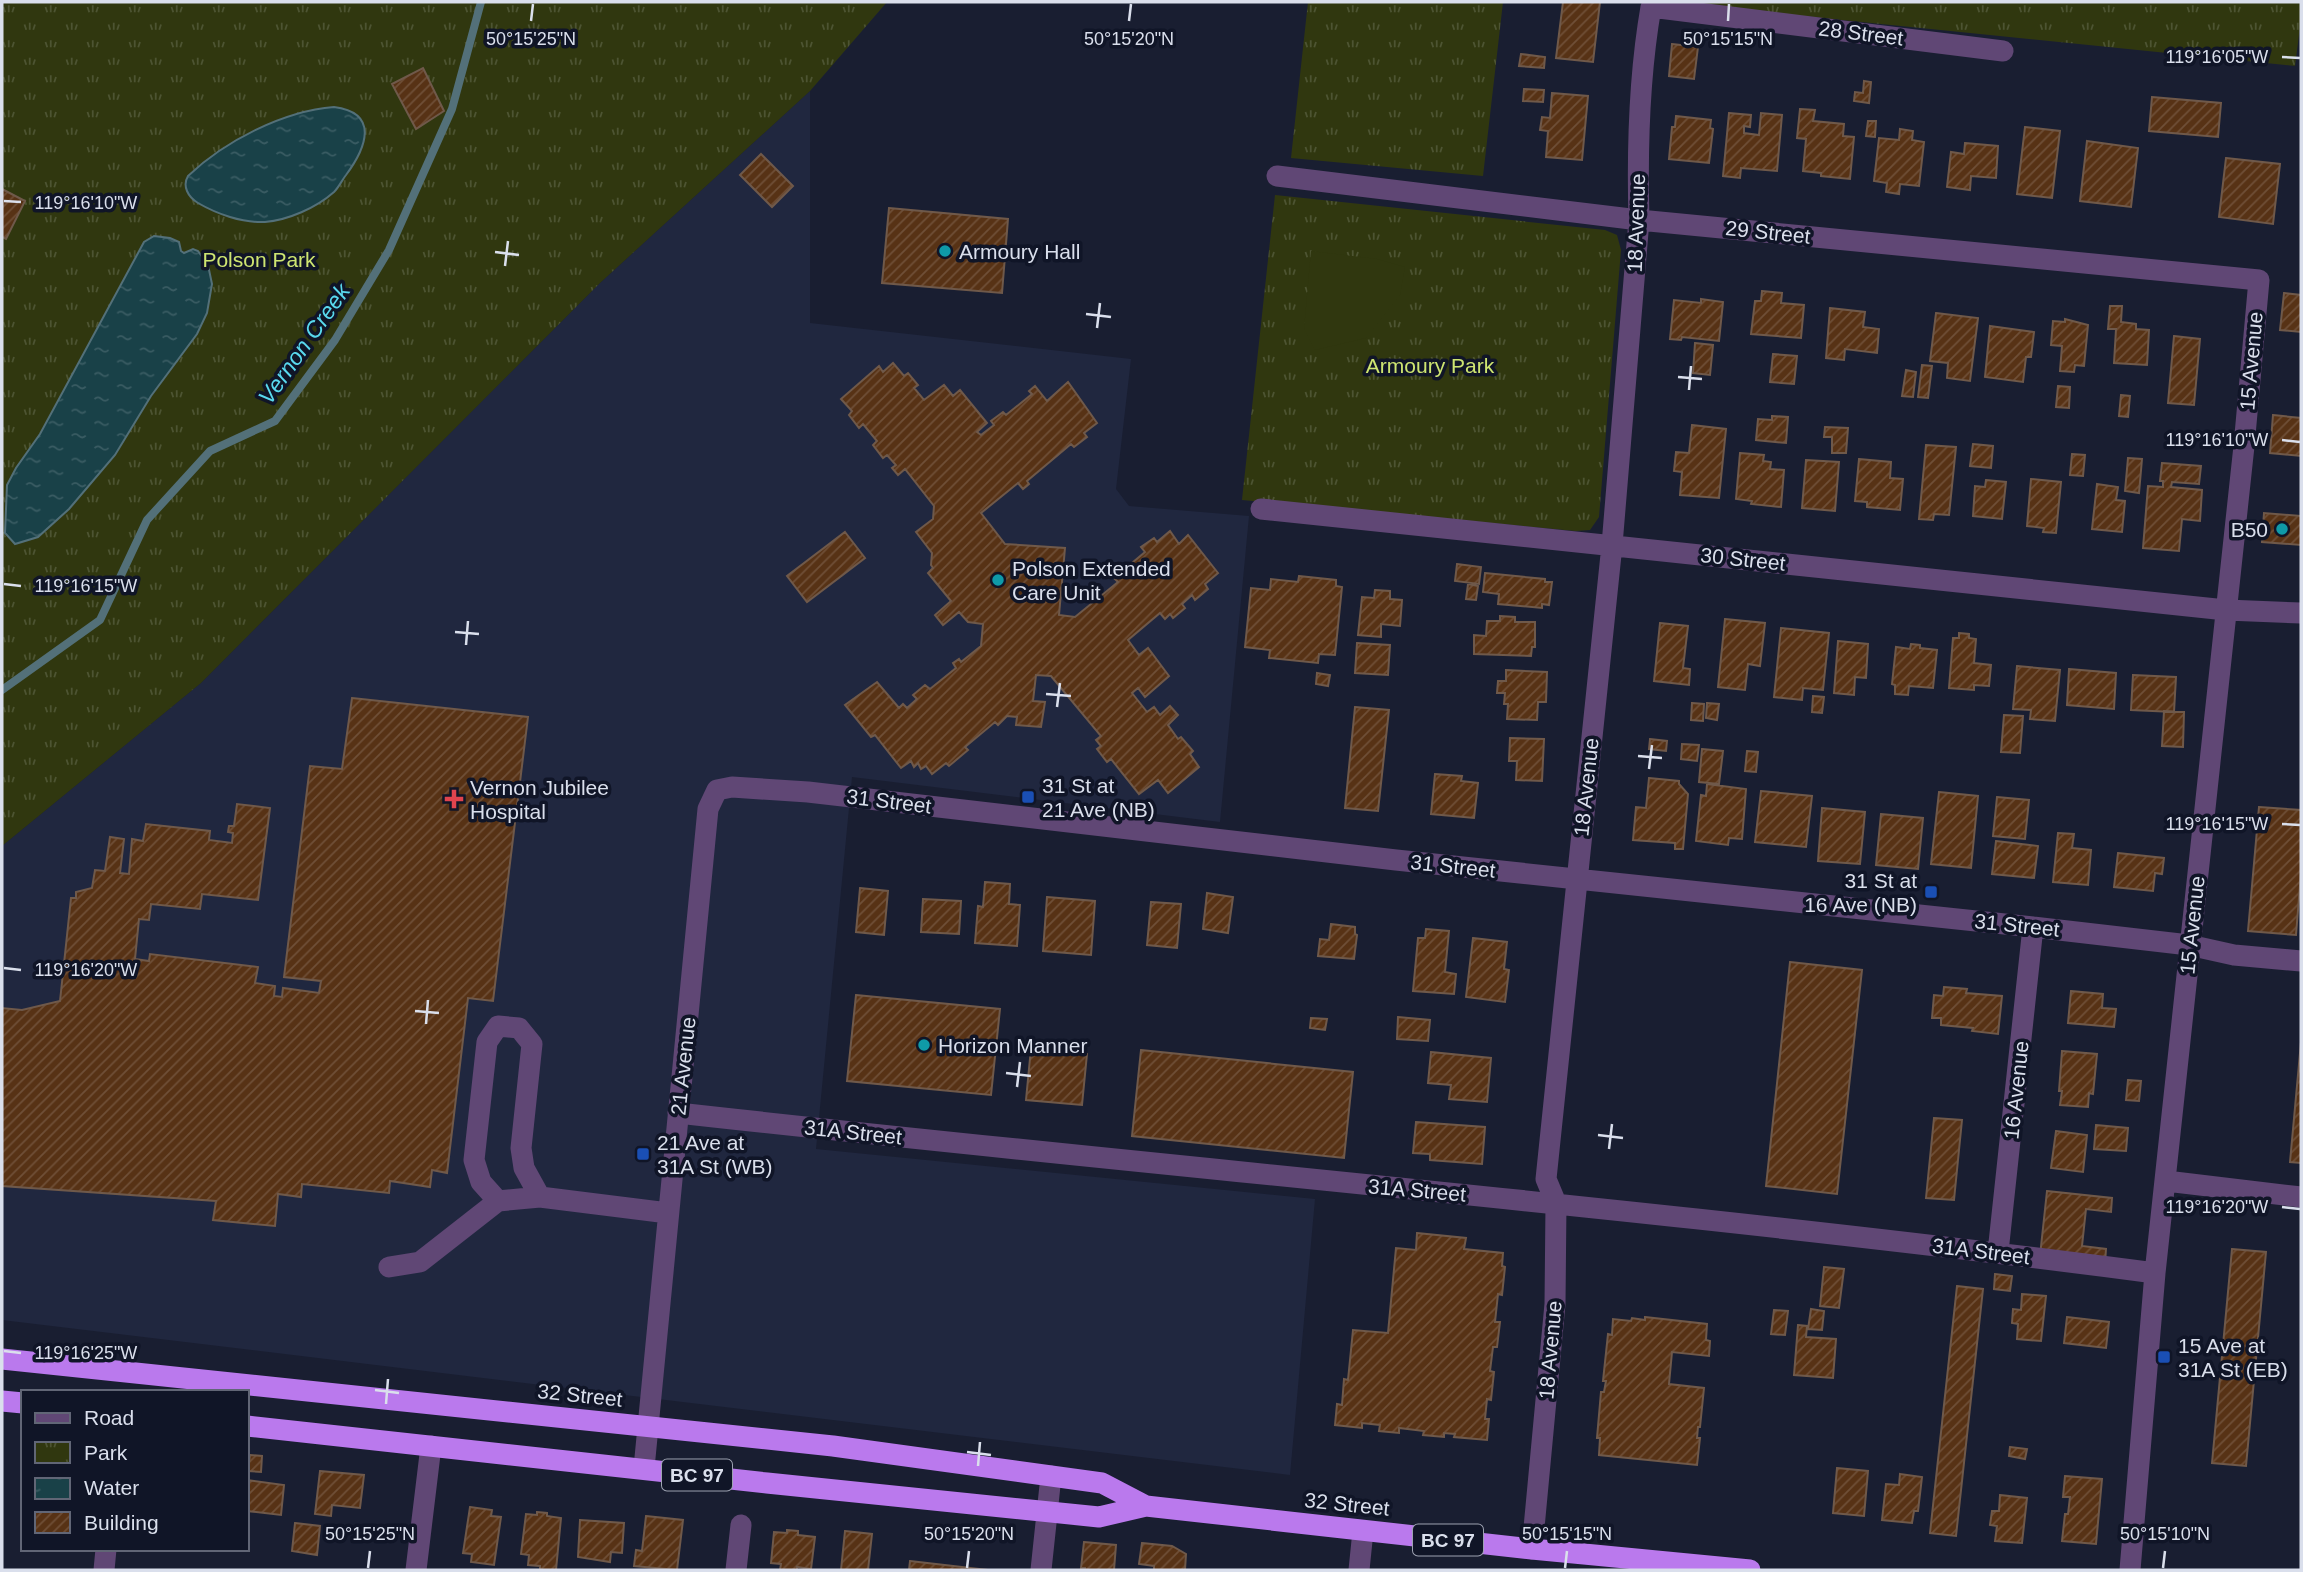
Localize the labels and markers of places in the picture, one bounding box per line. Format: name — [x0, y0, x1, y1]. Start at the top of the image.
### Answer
place label: Armoury Hall — [959, 240, 1080, 263]
marker: Armoury Hall — [937, 243, 953, 259]
place label: B50 — [2231, 518, 2268, 541]
marker: B50 — [2274, 521, 2290, 537]
place label: Polson Extended Care Unit — [1012, 557, 1171, 604]
marker: Polson Extended Care Unit — [990, 572, 1006, 588]
place label: 31 St at 21 Ave (NB) — [1042, 774, 1155, 821]
place label: Vernon Jubilee Hospital — [470, 776, 609, 823]
marker: Vernon Jubilee Hospital — [444, 789, 464, 809]
marker: 31 St at 21 Ave (NB) — [1020, 789, 1036, 805]
place label: 31 St at 16 Ave (NB) — [1804, 869, 1917, 916]
marker: 31 St at 16 Ave (NB) — [1923, 884, 1939, 900]
place label: Horizon Manner — [938, 1034, 1087, 1057]
marker: Horizon Manner — [916, 1037, 932, 1053]
place label: 21 Ave at 31A St (WB) — [657, 1131, 773, 1178]
marker: 21 Ave at 31A St (WB) — [635, 1146, 651, 1162]
place label: 15 Ave at 31A St (EB) — [2178, 1334, 2288, 1381]
marker: 15 Ave at 31A St (EB) — [2156, 1349, 2172, 1365]

